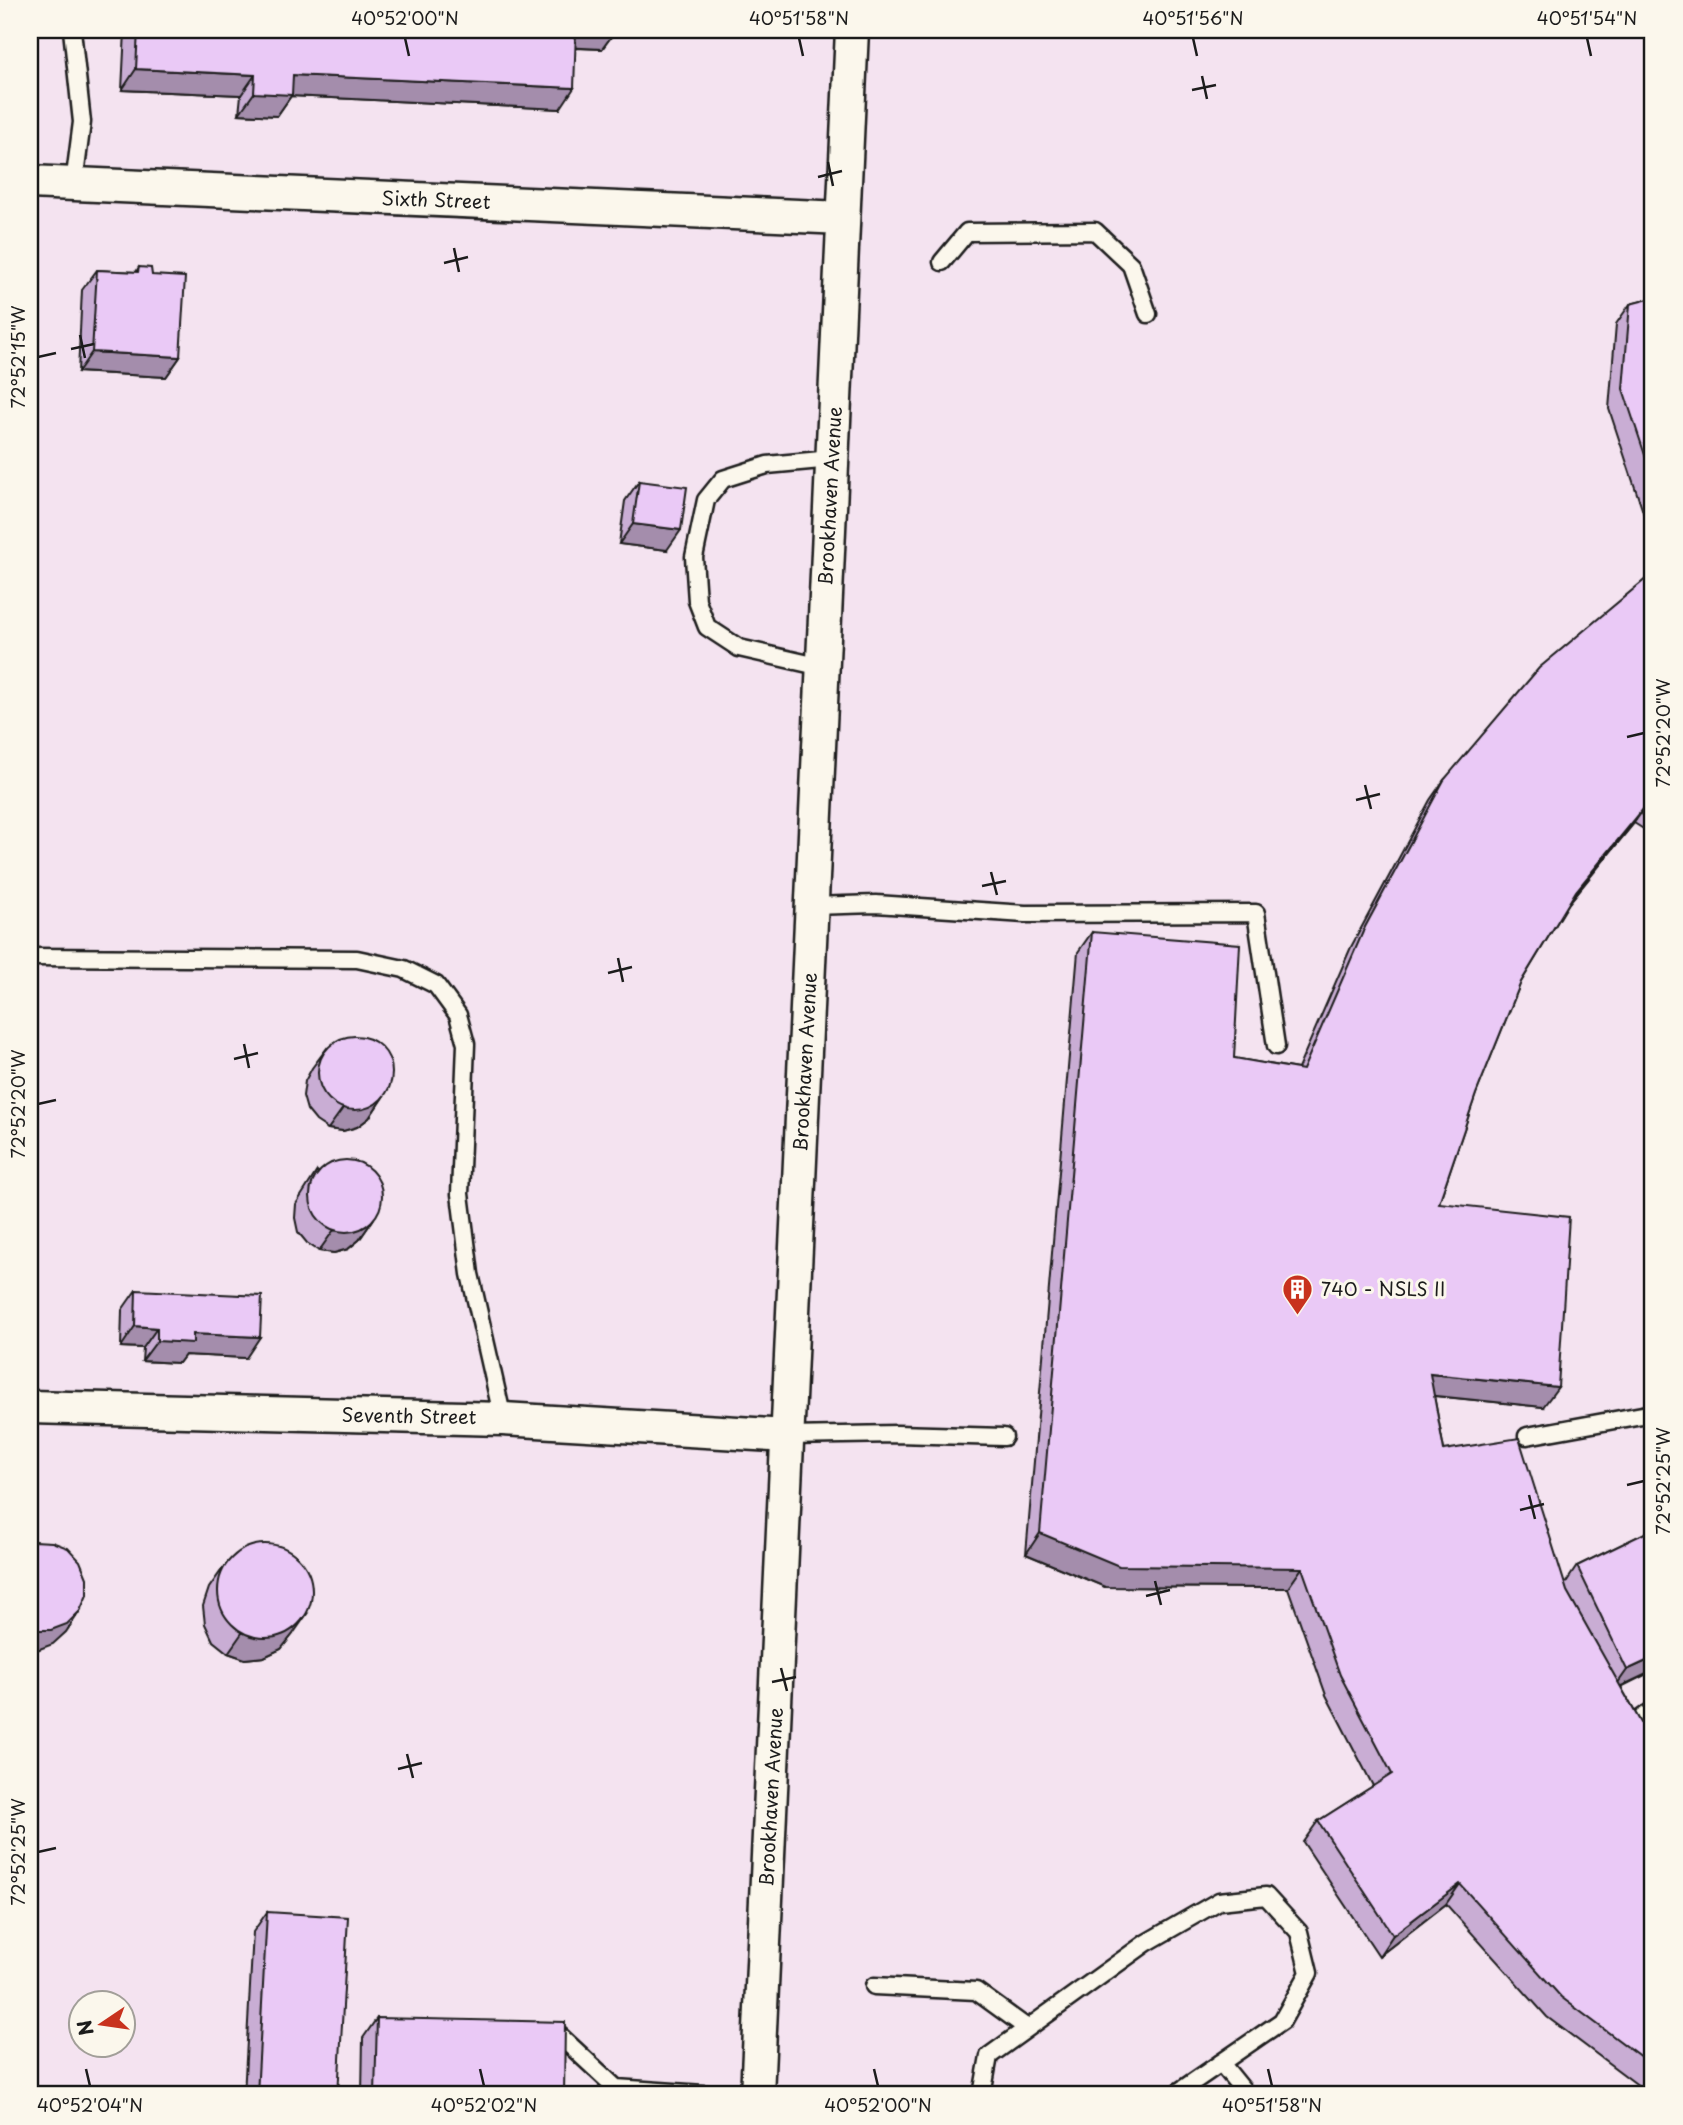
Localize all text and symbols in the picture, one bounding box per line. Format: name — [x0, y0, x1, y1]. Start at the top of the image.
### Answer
text: 40°52'00"N — [351, 4, 459, 31]
text: 40°51'58"N — [749, 4, 849, 31]
text: 40°51'56"N — [1142, 4, 1244, 31]
text: 40°51'54"N — [1537, 4, 1637, 31]
street label: Sixth Street — [381, 183, 491, 215]
text: 72°52'15"W — [4, 305, 31, 409]
street label: Brookhaven Avenue — [810, 406, 848, 586]
text: 72°52'20"W — [1649, 678, 1676, 788]
street label: Brookhaven Avenue — [785, 972, 823, 1152]
text: 72°52'20"W — [4, 1049, 31, 1159]
building icon: 740 - NSLS II — [1281, 1272, 1315, 1316]
place label: 740 - NSLS II — [1321, 1274, 1445, 1302]
street label: Seventh Street — [341, 1400, 477, 1430]
text: 72°52'25"W — [1649, 1427, 1676, 1535]
street label: Brookhaven Avenue — [751, 1707, 789, 1887]
text: 72°52'25"W — [4, 1798, 31, 1906]
north arrow — [66, 1988, 136, 2058]
text: N — [69, 2018, 100, 2039]
text: 40°52'04"N — [37, 2091, 143, 2118]
text: 40°52'02"N — [431, 2091, 537, 2118]
text: 40°52'00"N — [824, 2091, 932, 2118]
text: 40°51'58"N — [1222, 2091, 1322, 2118]

